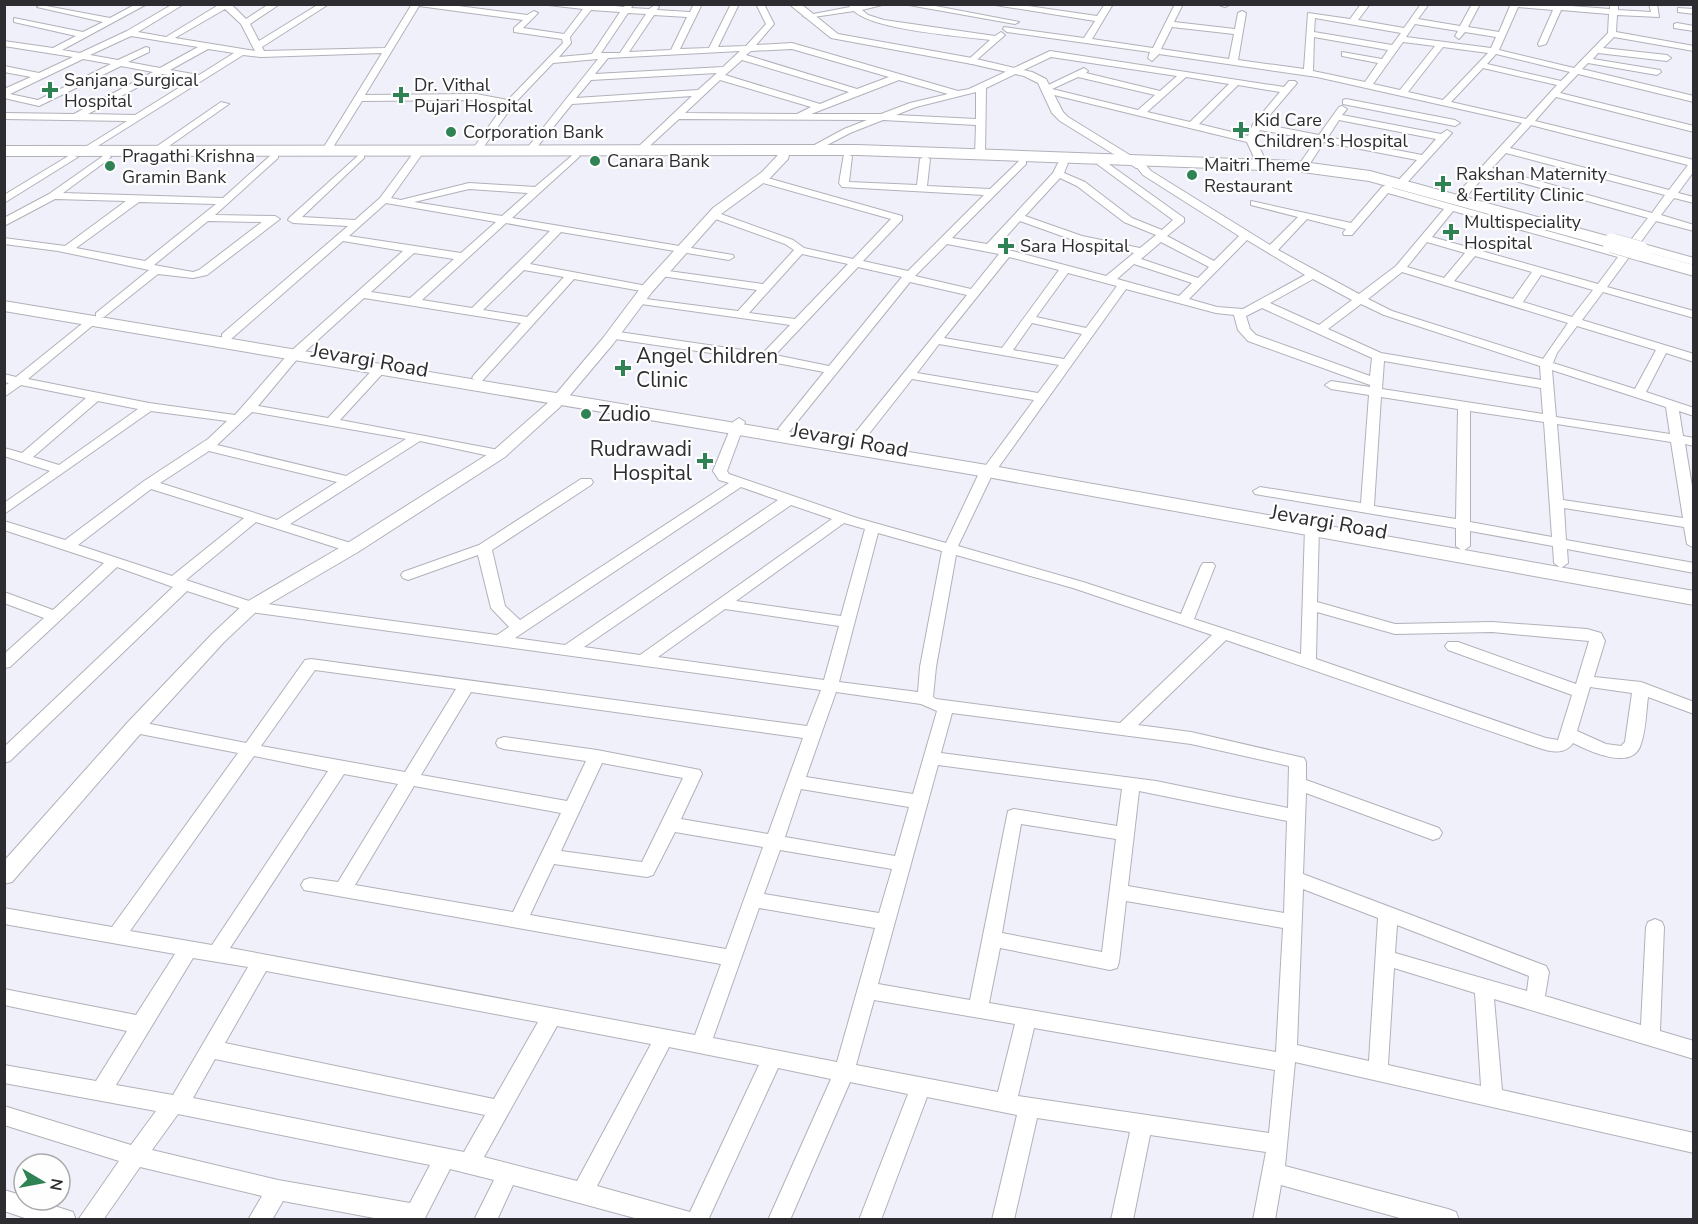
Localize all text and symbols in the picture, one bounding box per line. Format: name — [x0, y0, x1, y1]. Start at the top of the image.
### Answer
place label: Sanjana Surgical Hospital — [64, 68, 199, 113]
place label: Dr. Vithal Pujari Hospital — [414, 73, 533, 118]
marker: Sanjana Surgical Hospital — [41, 81, 59, 99]
marker: Dr. Vithal Pujari Hospital — [392, 86, 410, 104]
place label: Kid Care Children's Hospital — [1254, 108, 1409, 153]
place label: Corporation Bank — [463, 120, 605, 144]
marker: Kid Care Children's Hospital — [1232, 121, 1250, 139]
marker: Corporation Bank — [444, 125, 458, 139]
place label: Pragathi Krishna Gramin Bank — [122, 144, 255, 189]
place label: Canara Bank — [607, 149, 711, 173]
place label: Maitri Theme Restaurant — [1204, 153, 1310, 198]
marker: Canara Bank — [588, 154, 602, 168]
marker: Pragathi Krishna Gramin Bank — [103, 159, 117, 173]
place label: Rakshan Maternity & Fertility Clinic — [1456, 162, 1608, 207]
marker: Maitri Theme Restaurant — [1185, 168, 1199, 182]
marker: Rakshan Maternity & Fertility Clinic — [1434, 175, 1452, 193]
place label: Multispeciality Hospital — [1464, 210, 1582, 255]
marker: Multispeciality Hospital — [1442, 223, 1460, 241]
place label: Sara Hospital — [1020, 234, 1130, 258]
marker: Sara Hospital — [997, 237, 1015, 255]
street label: Jevargi Road — [308, 336, 431, 384]
place label: Angel Children Clinic — [636, 342, 778, 394]
marker: Angel Children Clinic — [614, 359, 632, 377]
place label: Zudio — [598, 400, 651, 428]
marker: Zudio — [579, 407, 593, 421]
street label: Jevargi Road — [788, 416, 911, 464]
place label: Rudrawadi Hospital — [590, 435, 693, 487]
marker: Rudrawadi Hospital — [696, 452, 714, 470]
street label: Jevargi Road — [1267, 498, 1390, 546]
north arrow — [12, 1152, 72, 1212]
text: N — [44, 1177, 68, 1192]

